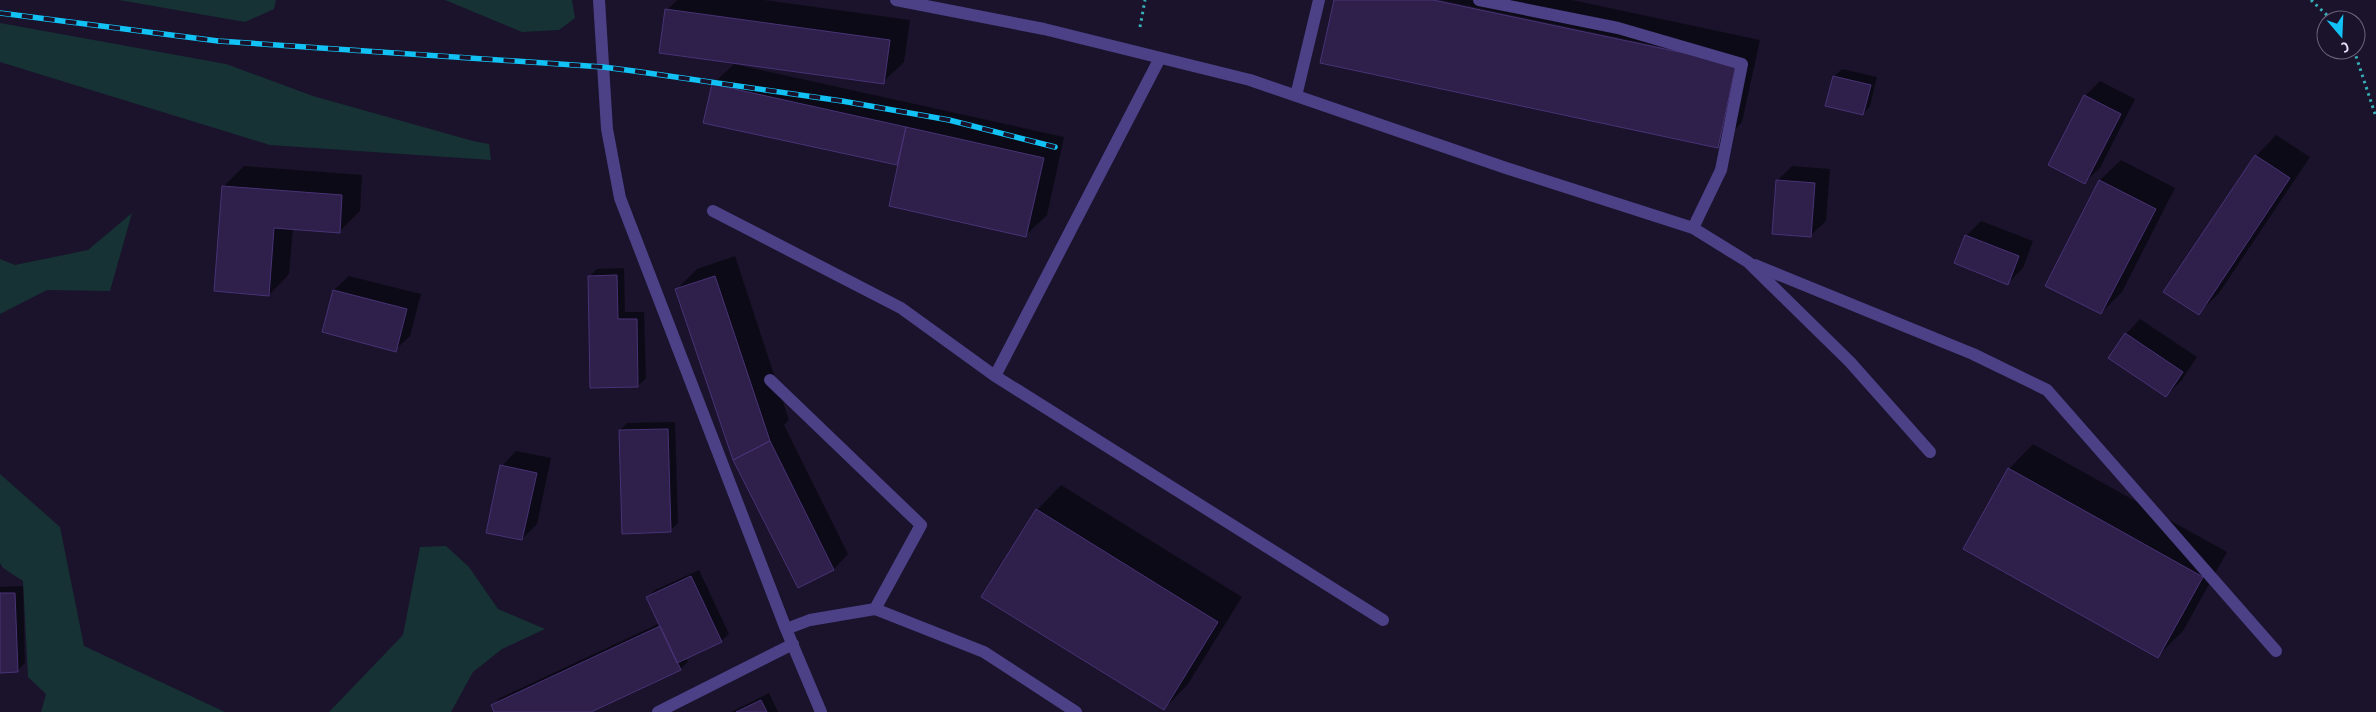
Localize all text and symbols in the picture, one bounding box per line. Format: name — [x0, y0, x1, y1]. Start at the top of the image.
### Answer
north arrow — [2316, 10, 2366, 60]
text: С — [2339, 38, 2351, 57]

